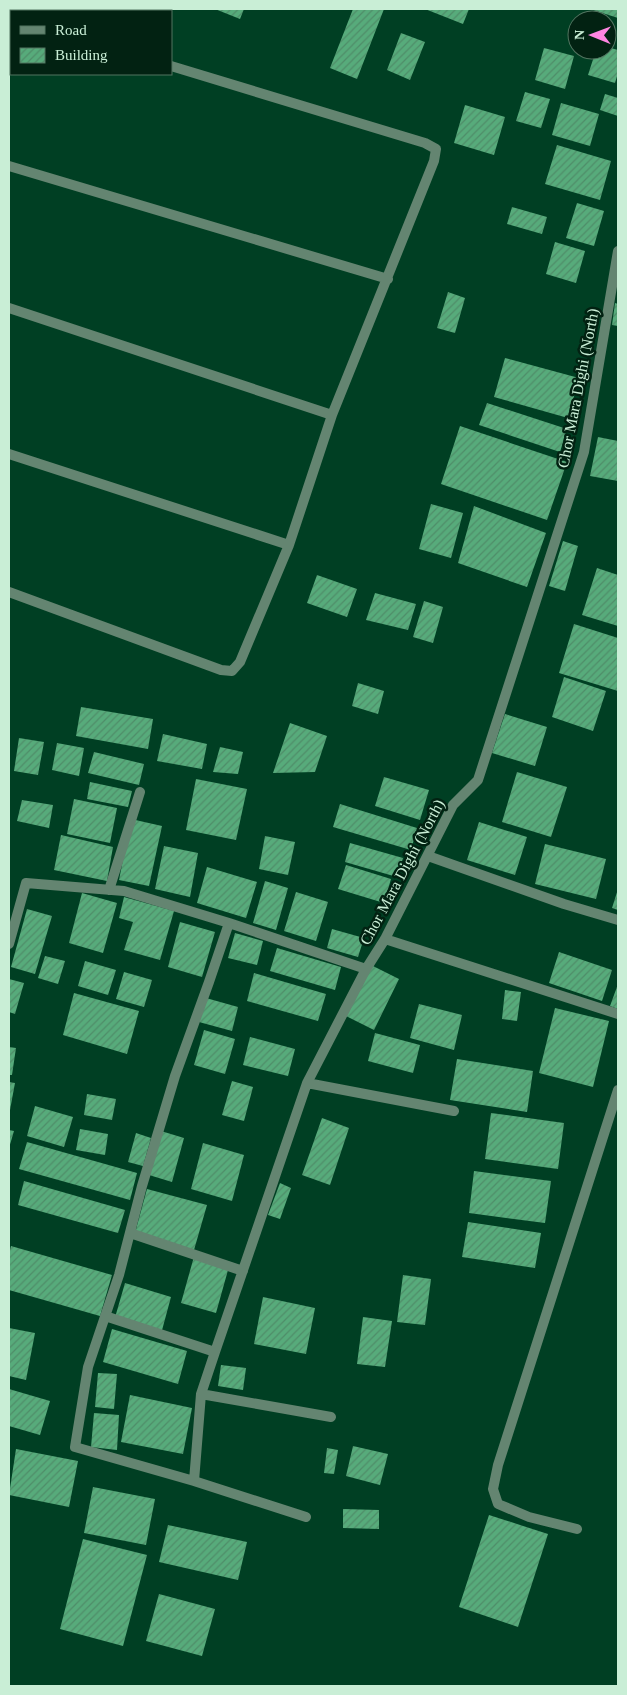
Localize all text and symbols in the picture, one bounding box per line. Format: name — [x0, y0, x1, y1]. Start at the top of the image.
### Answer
legend — [10, 10, 172, 75]
north arrow — [567, 10, 617, 60]
text: Road — [55, 22, 87, 38]
text: N — [572, 30, 587, 40]
text: Building — [55, 47, 108, 63]
street label: Chor Mara Dighi (North) — [554, 307, 603, 469]
street label: Chor Mara Dighi (North) — [356, 796, 448, 948]

